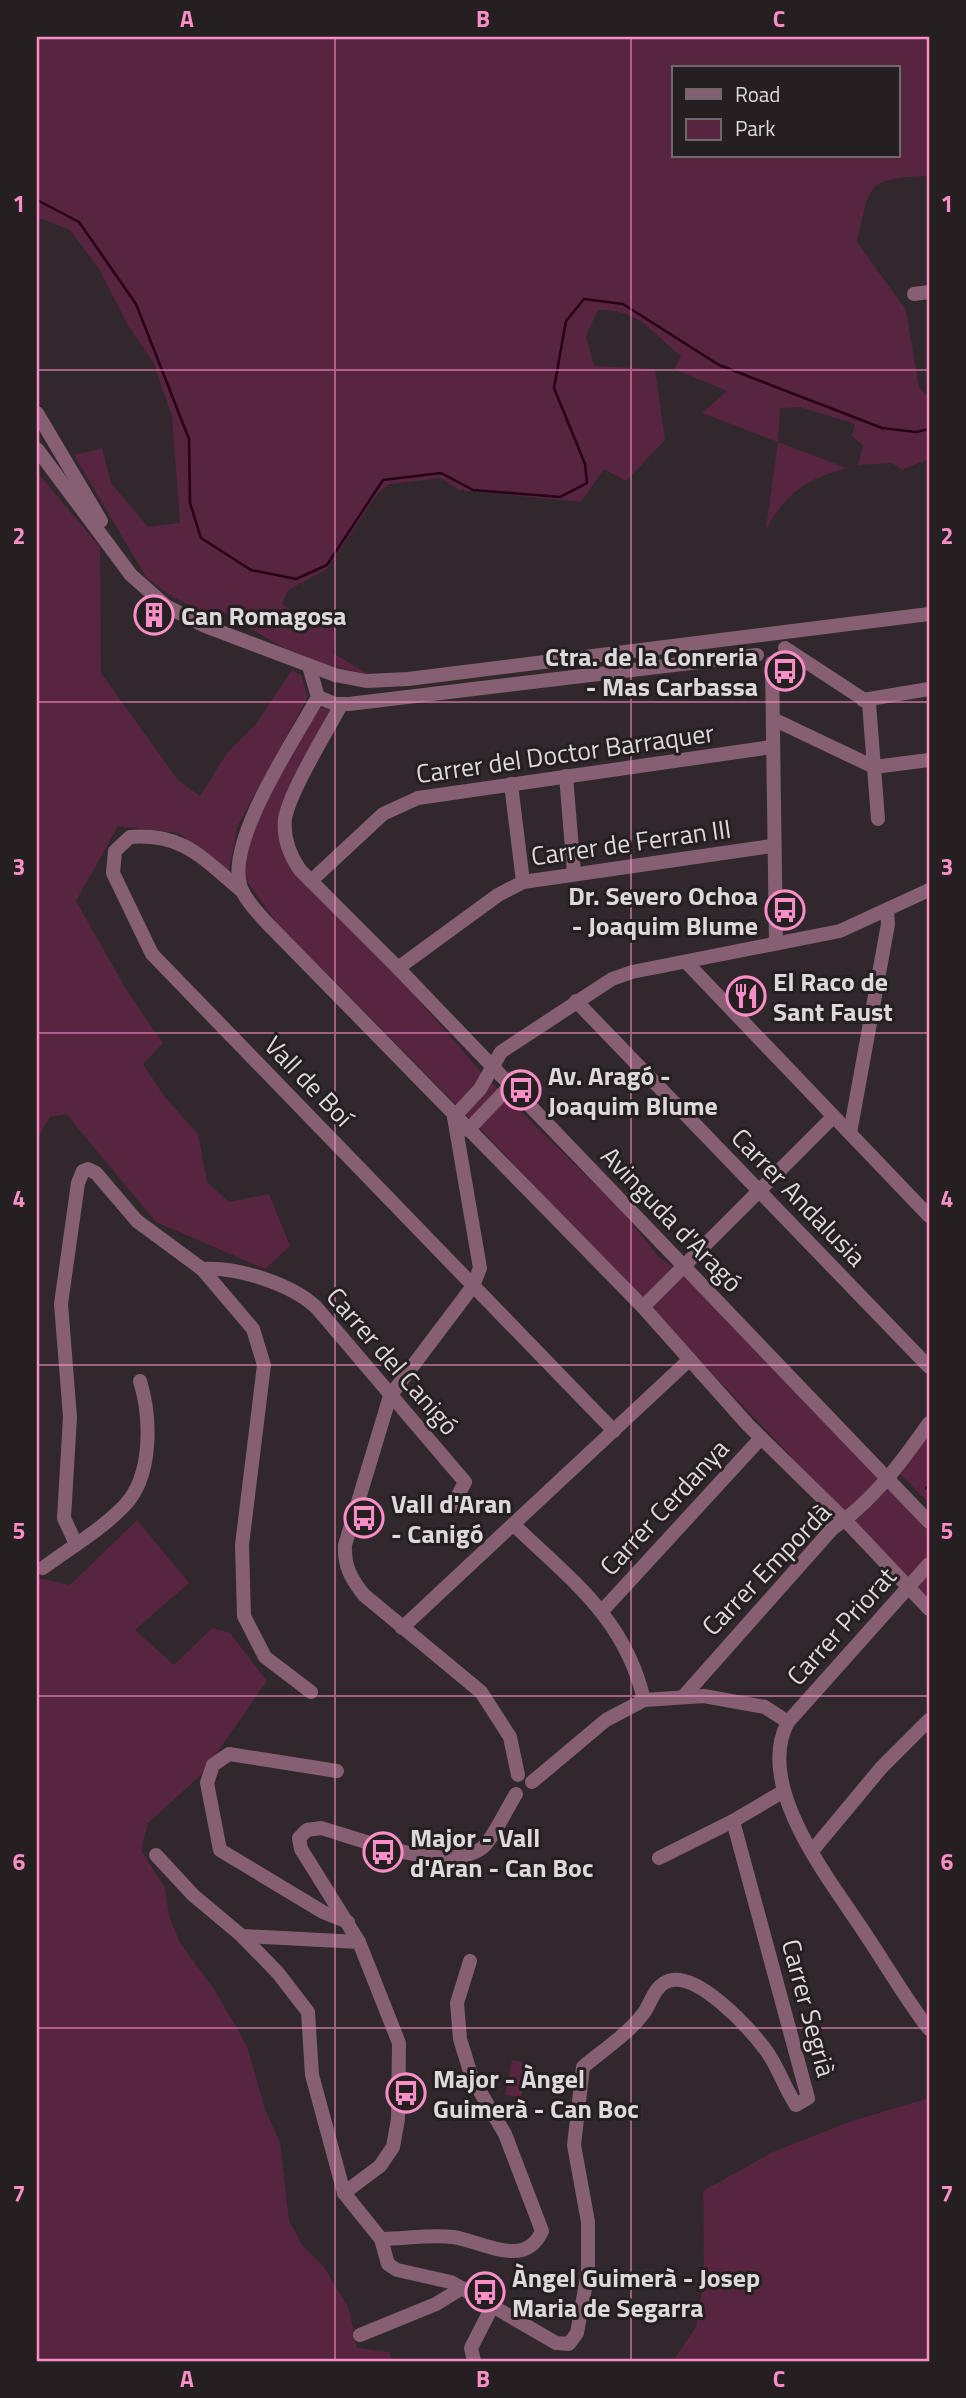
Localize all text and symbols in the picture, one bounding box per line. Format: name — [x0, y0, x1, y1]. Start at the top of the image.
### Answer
text: A — [180, 1, 194, 36]
text: B — [476, 1, 490, 36]
text: C — [773, 1, 785, 36]
legend — [672, 66, 900, 158]
text: Road — [735, 78, 780, 110]
text: Park — [735, 112, 775, 144]
text: 1 — [13, 186, 25, 221]
text: 1 — [941, 186, 953, 221]
text: 2 — [13, 518, 25, 553]
text: 2 — [941, 518, 953, 553]
building icon: Can Romagosa — [133, 594, 175, 636]
place label: Can Romagosa — [181, 596, 347, 635]
place label: Ctra. de la Conreria - Mas Carbassa — [545, 637, 758, 706]
bus stop icon: Ctra. de la Conreria - Mas Carbassa — [764, 650, 806, 692]
street label: Carrer del Doctor Barraquer — [414, 713, 716, 793]
street label: Carrer de Ferran III — [528, 809, 734, 875]
text: 3 — [13, 849, 25, 884]
text: 3 — [941, 849, 953, 884]
place label: Dr. Severo Ochoa - Joaquim Blume — [568, 876, 758, 945]
bus stop icon: Dr. Severo Ochoa - Joaquim Blume — [764, 889, 806, 931]
place label: El Raco de Sant Faust — [773, 962, 893, 1031]
restaurant icon: El Raco de Sant Faust — [725, 975, 767, 1017]
street label: Vall de Boí — [256, 1027, 364, 1137]
place label: Av. Aragó - Joaquim Blume — [548, 1056, 718, 1125]
bus stop icon: Av. Aragó - Joaquim Blume — [500, 1069, 542, 1111]
street label: Carrer Andalusia — [723, 1119, 875, 1275]
street label: Avinguda d'Aragó — [592, 1137, 752, 1301]
text: 4 — [13, 1181, 25, 1216]
text: 4 — [941, 1181, 953, 1216]
street label: Carrer del Canigó — [318, 1278, 468, 1444]
street label: Carrer Cerdanya — [590, 1430, 738, 1584]
place label: Vall d'Aran - Canigó — [391, 1484, 512, 1553]
street label: Carrer Empordà — [692, 1494, 840, 1644]
bus stop icon: Vall d'Aran - Canigó — [343, 1497, 385, 1539]
text: 5 — [13, 1513, 25, 1548]
text: 5 — [941, 1513, 953, 1548]
street label: Carrer Priorat — [777, 1558, 905, 1694]
place label: Major - Vall d'Aran - Can Boc — [410, 1818, 594, 1887]
bus stop icon: Major - Vall d'Aran - Can Boc — [362, 1831, 404, 1873]
text: 6 — [13, 1844, 26, 1879]
text: 6 — [941, 1844, 954, 1879]
street label: Carrer Segrià — [772, 1935, 846, 2081]
place label: Major - Àngel Guimerà - Can Boc — [433, 2059, 639, 2128]
bus stop icon: Major - Àngel Guimerà - Can Boc — [385, 2072, 427, 2114]
text: 7 — [13, 2176, 25, 2211]
text: 7 — [941, 2176, 953, 2211]
place label: Àngel Guimerà - Josep Maria de Segarra — [512, 2258, 760, 2327]
bus stop icon: Àngel Guimerà - Josep Maria de Segarra — [464, 2271, 506, 2313]
text: A — [180, 2361, 194, 2396]
text: B — [476, 2361, 490, 2396]
text: C — [773, 2361, 785, 2396]

